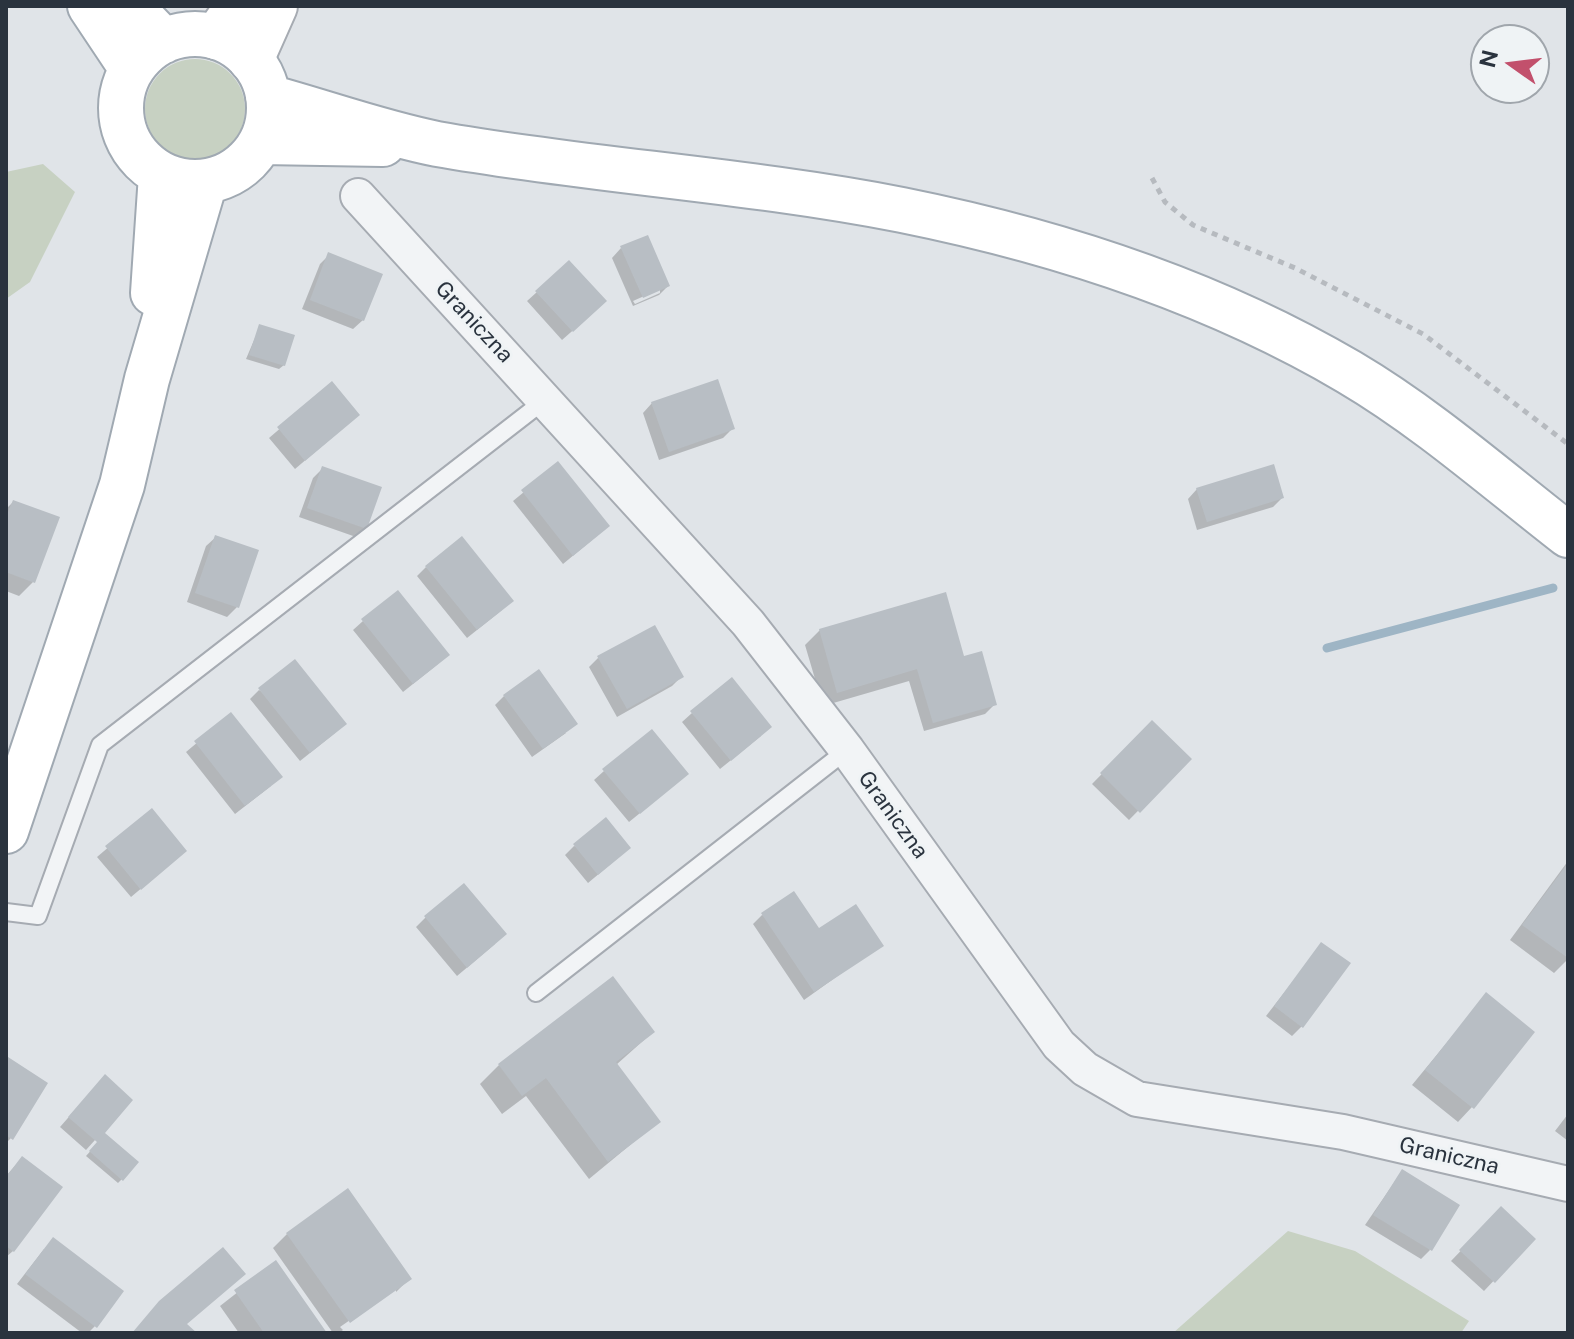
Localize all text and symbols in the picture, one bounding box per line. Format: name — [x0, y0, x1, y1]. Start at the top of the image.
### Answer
north arrow — [1470, 24, 1550, 104]
text: N — [1474, 47, 1503, 70]
street label: Graniczna — [430, 276, 518, 368]
street label: Graniczna — [852, 766, 934, 864]
street label: Graniczna — [1396, 1132, 1502, 1180]

